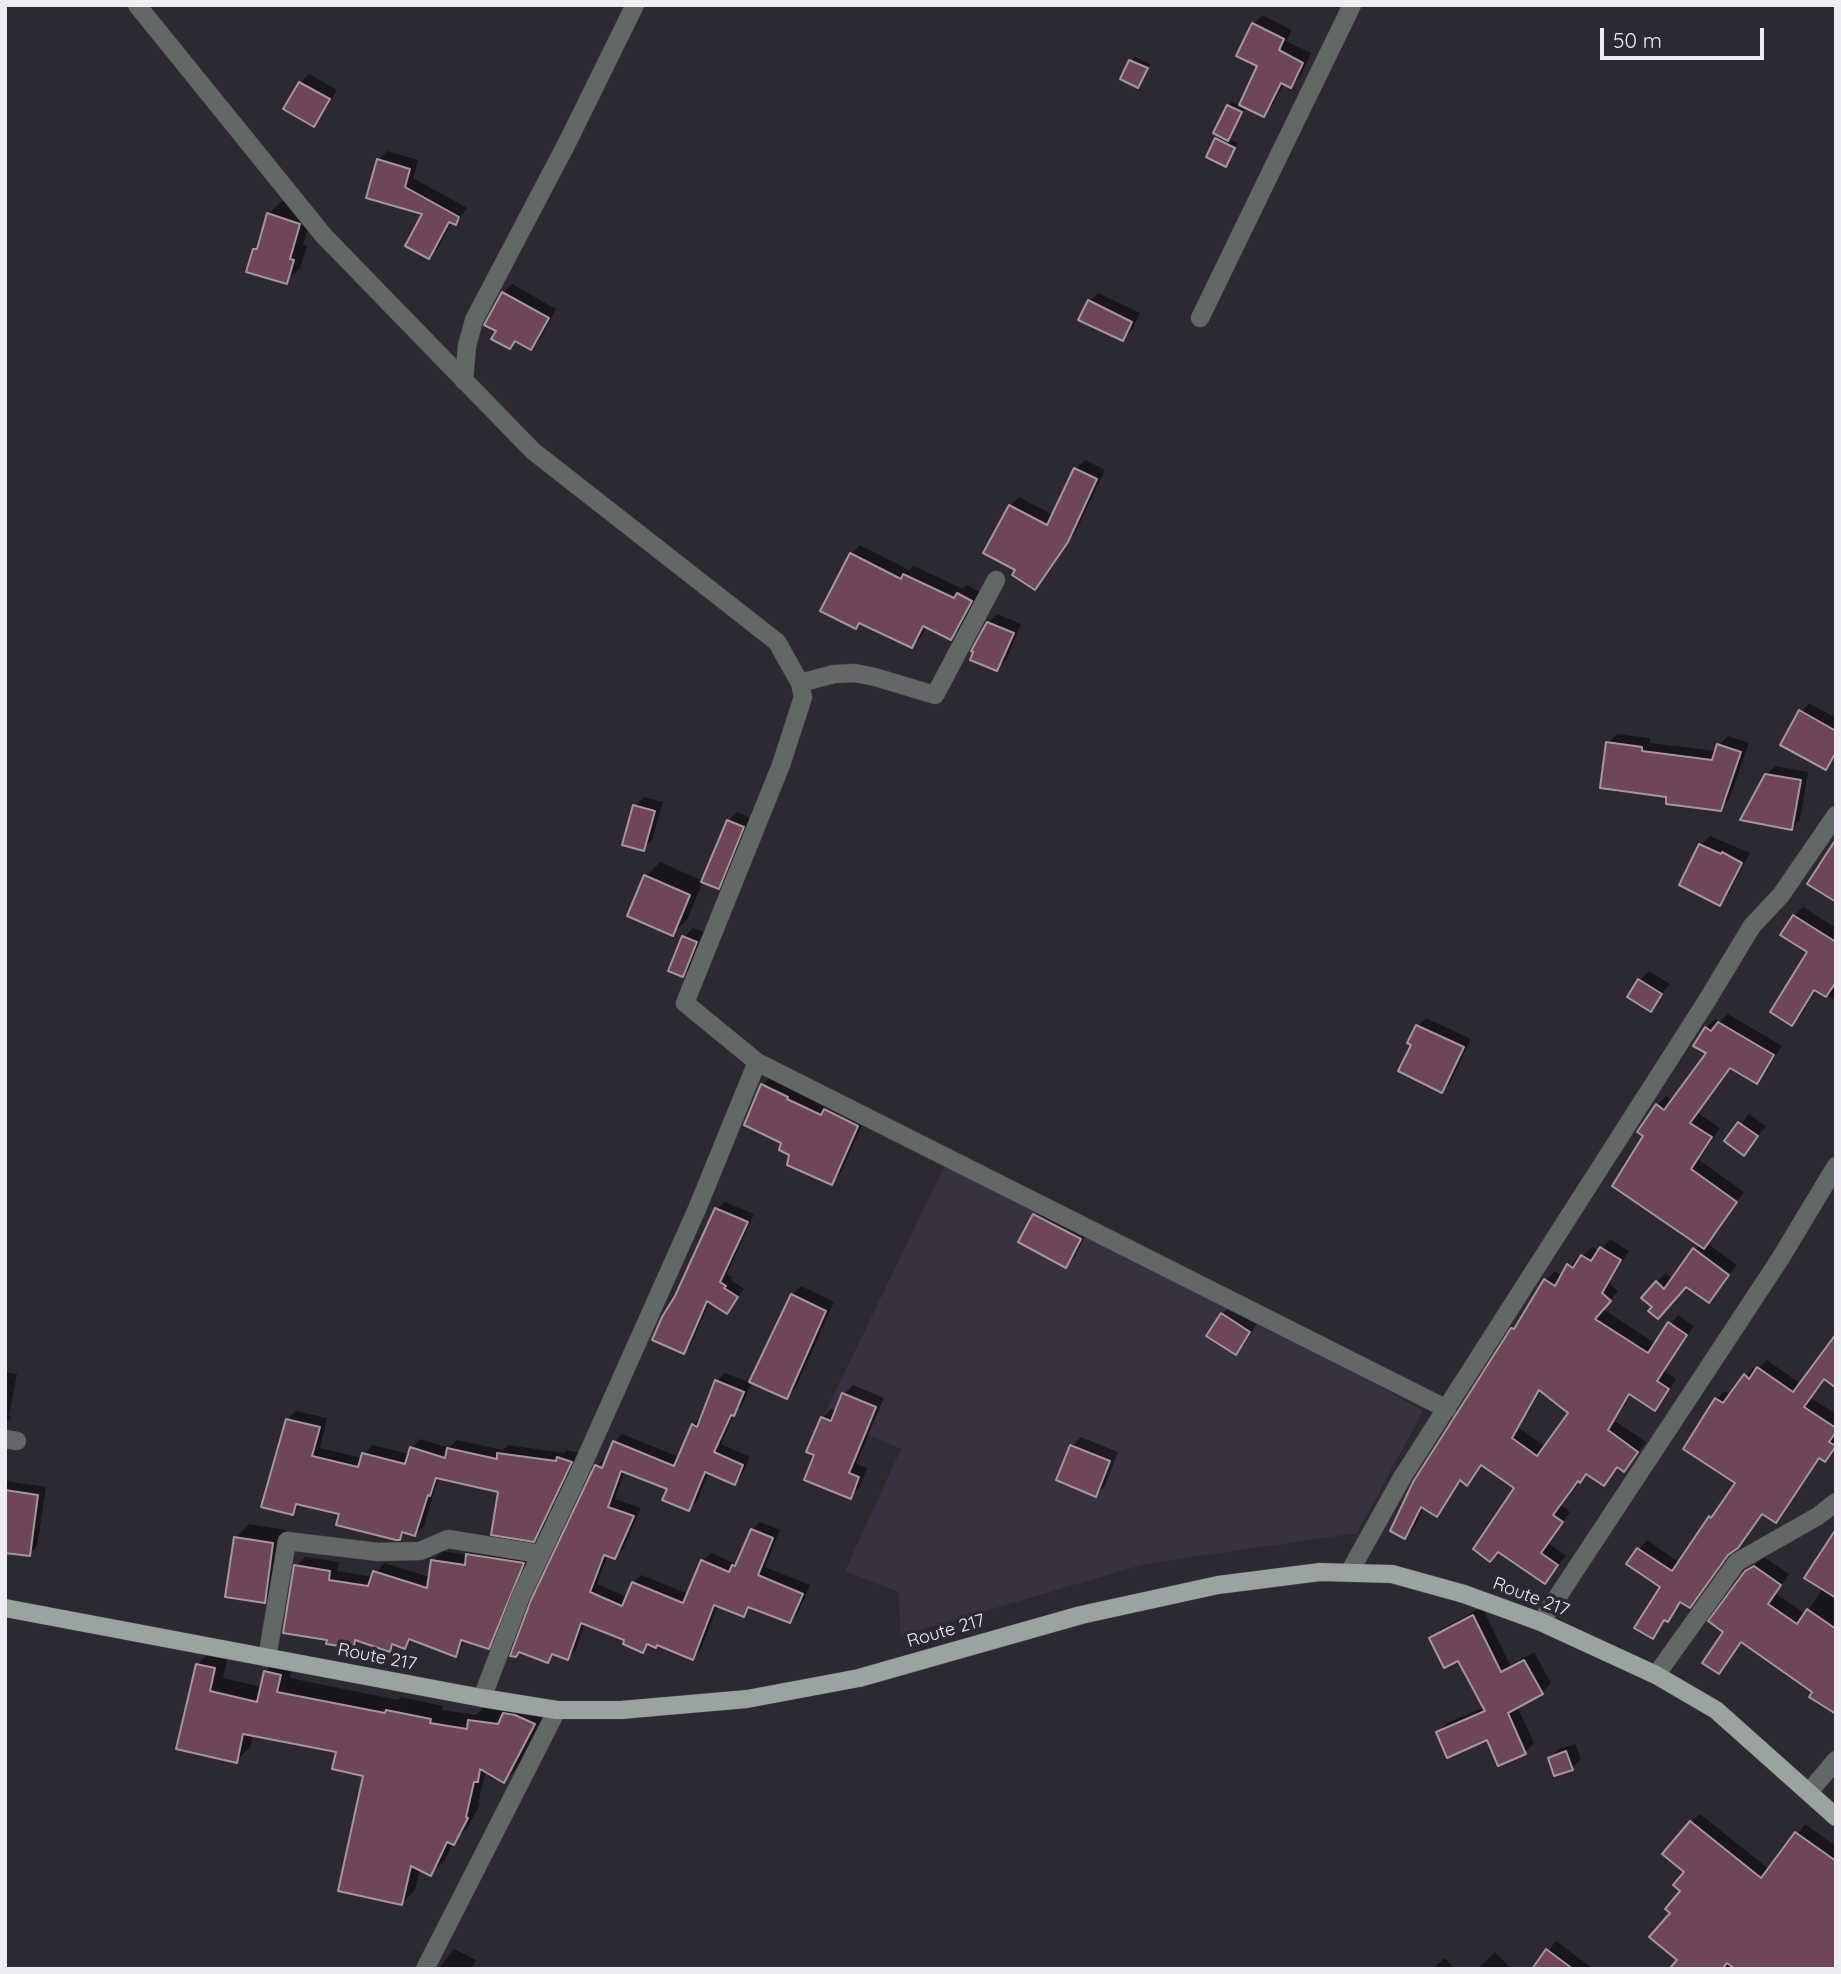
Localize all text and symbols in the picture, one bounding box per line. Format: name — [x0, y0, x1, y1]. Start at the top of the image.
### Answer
scale bar — [1603, 14, 1768, 58]
text: 50 m — [1613, 27, 1662, 53]
street label: Route 217 — [1490, 1573, 1572, 1621]
street label: Route 217 — [905, 1610, 987, 1652]
street label: Route 217 — [336, 1639, 418, 1675]

